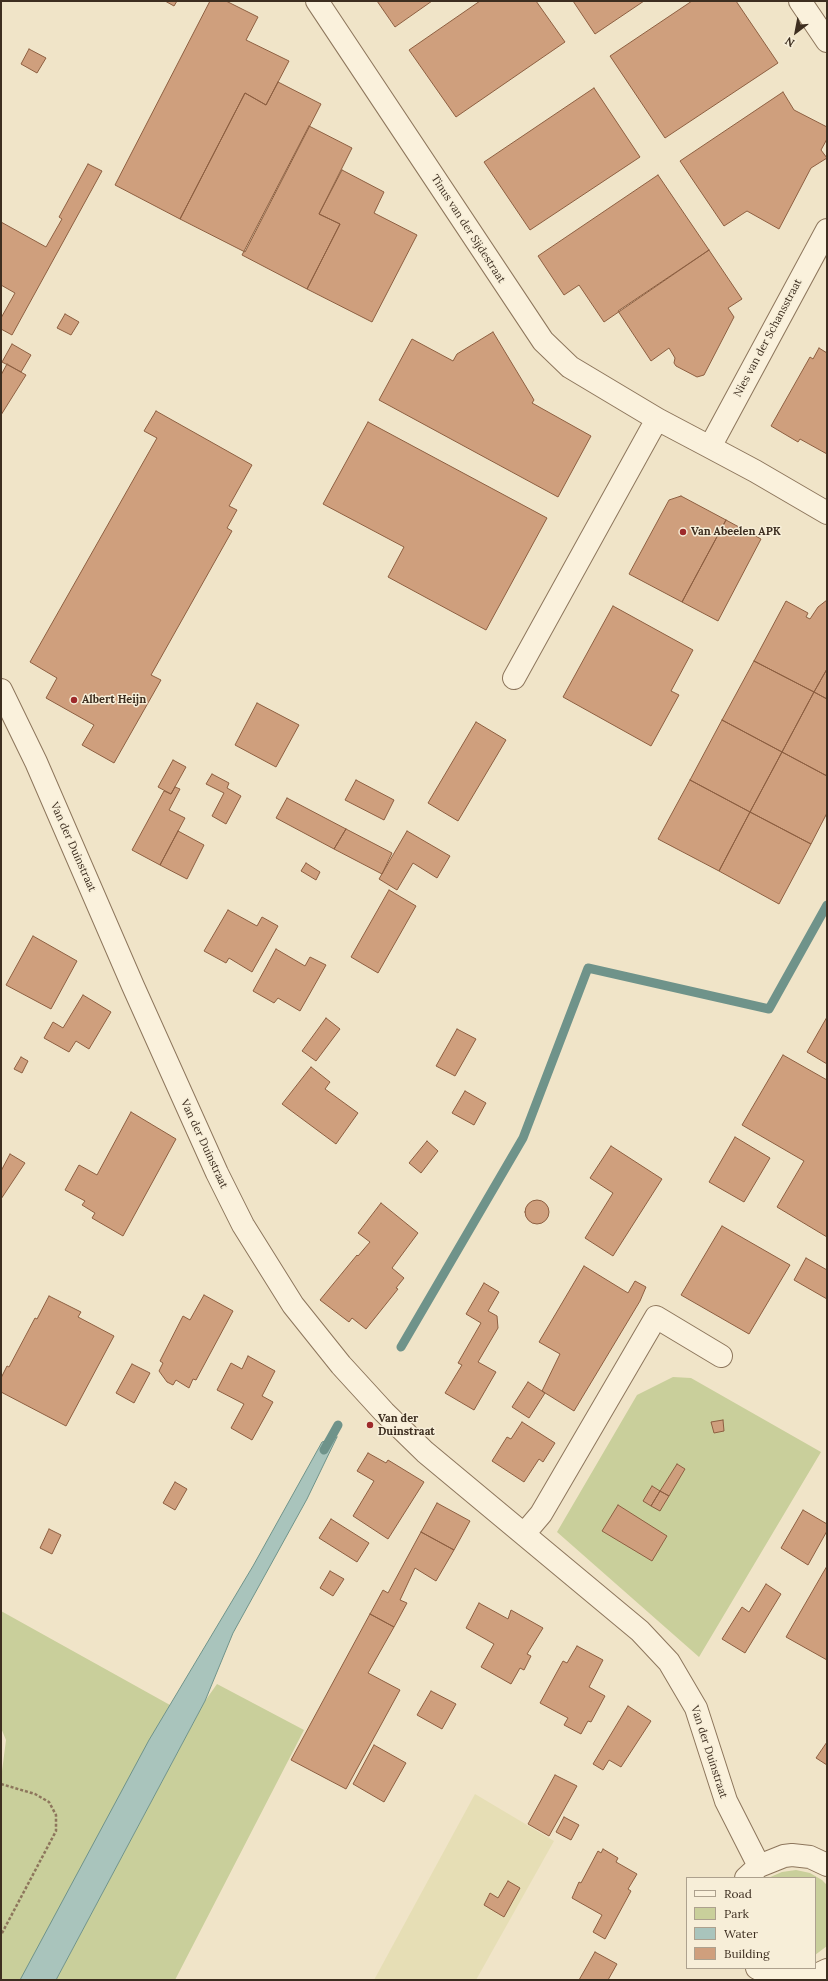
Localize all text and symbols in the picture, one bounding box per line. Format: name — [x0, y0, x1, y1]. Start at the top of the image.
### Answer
north arrow — [776, 12, 816, 52]
text: N — [782, 34, 797, 50]
street label: Tinus van der Sijdestraat — [428, 172, 508, 286]
street label: Nies van der Schansstraat — [731, 277, 805, 399]
place label: Van Abeelen APK — [691, 525, 780, 539]
marker: Van Abeelen APK — [678, 527, 688, 537]
place label: Albert Heijn — [82, 693, 146, 707]
marker: Albert Heijn — [69, 695, 79, 705]
street label: Van der Duinstraat — [47, 800, 99, 894]
street label: Van der Duinstraat — [178, 1097, 230, 1191]
place label: Van der Duinstraat — [378, 1412, 435, 1438]
marker: Van der Duinstraat — [365, 1420, 375, 1430]
street label: Van der Duinstraat — [688, 1704, 730, 1800]
legend — [686, 1877, 816, 1969]
text: Road — [724, 1886, 752, 1901]
text: Park — [724, 1906, 749, 1921]
text: Water — [724, 1926, 758, 1941]
text: Building — [724, 1946, 770, 1961]

